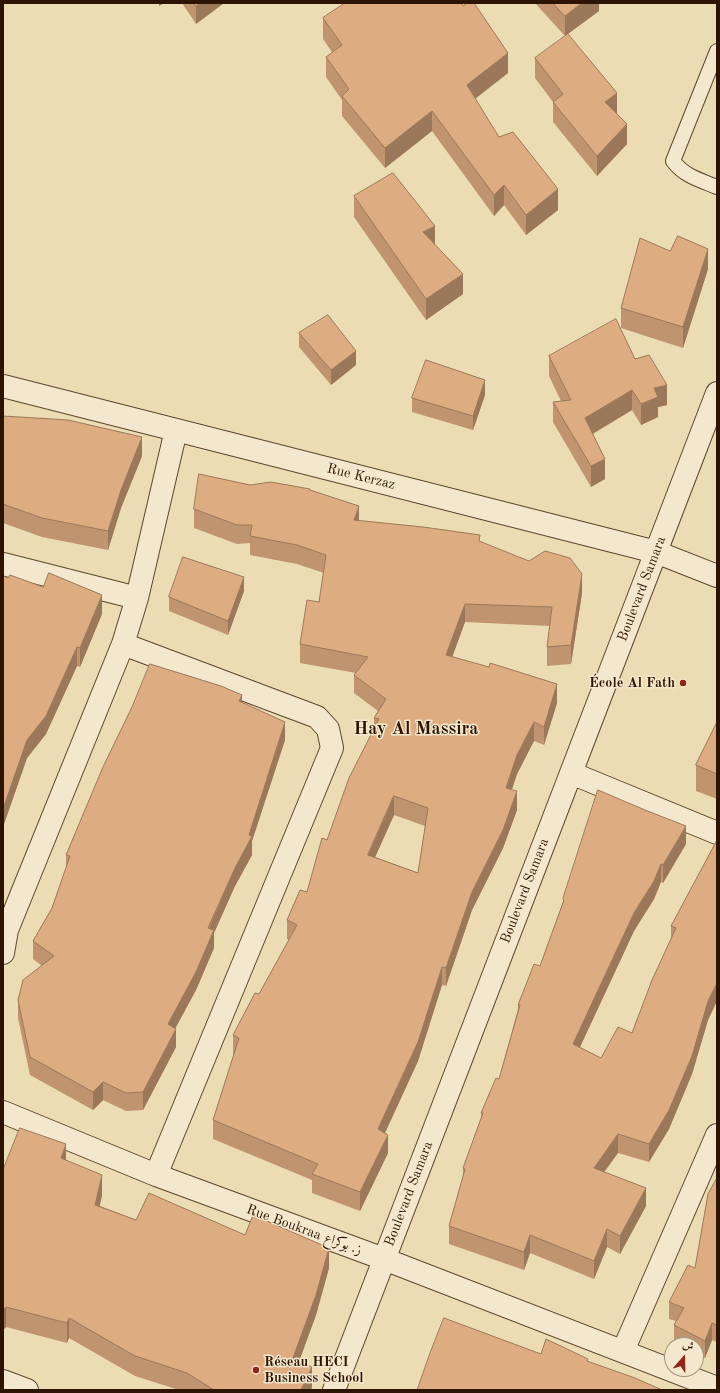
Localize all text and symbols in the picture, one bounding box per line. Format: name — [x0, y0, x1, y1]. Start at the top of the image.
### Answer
street label: Rue Kerzaz — [325, 460, 397, 494]
street label: Boulevard Samara — [614, 534, 670, 644]
place label: École Al Fath — [589, 675, 675, 691]
marker: École Al Fath — [678, 678, 688, 688]
district label: Hay Al Massira — [353, 718, 479, 740]
street label: Boulevard Samara — [497, 836, 553, 946]
street label: Boulevard Samara — [381, 1139, 437, 1249]
street label: Rue Boukraa ز. بوكراع — [244, 1201, 364, 1259]
north arrow — [664, 1337, 704, 1377]
text: ش — [681, 1339, 695, 1353]
place label: Réseau HECI Business School — [264, 1354, 364, 1386]
marker: Réseau HECI Business School — [251, 1365, 261, 1375]

